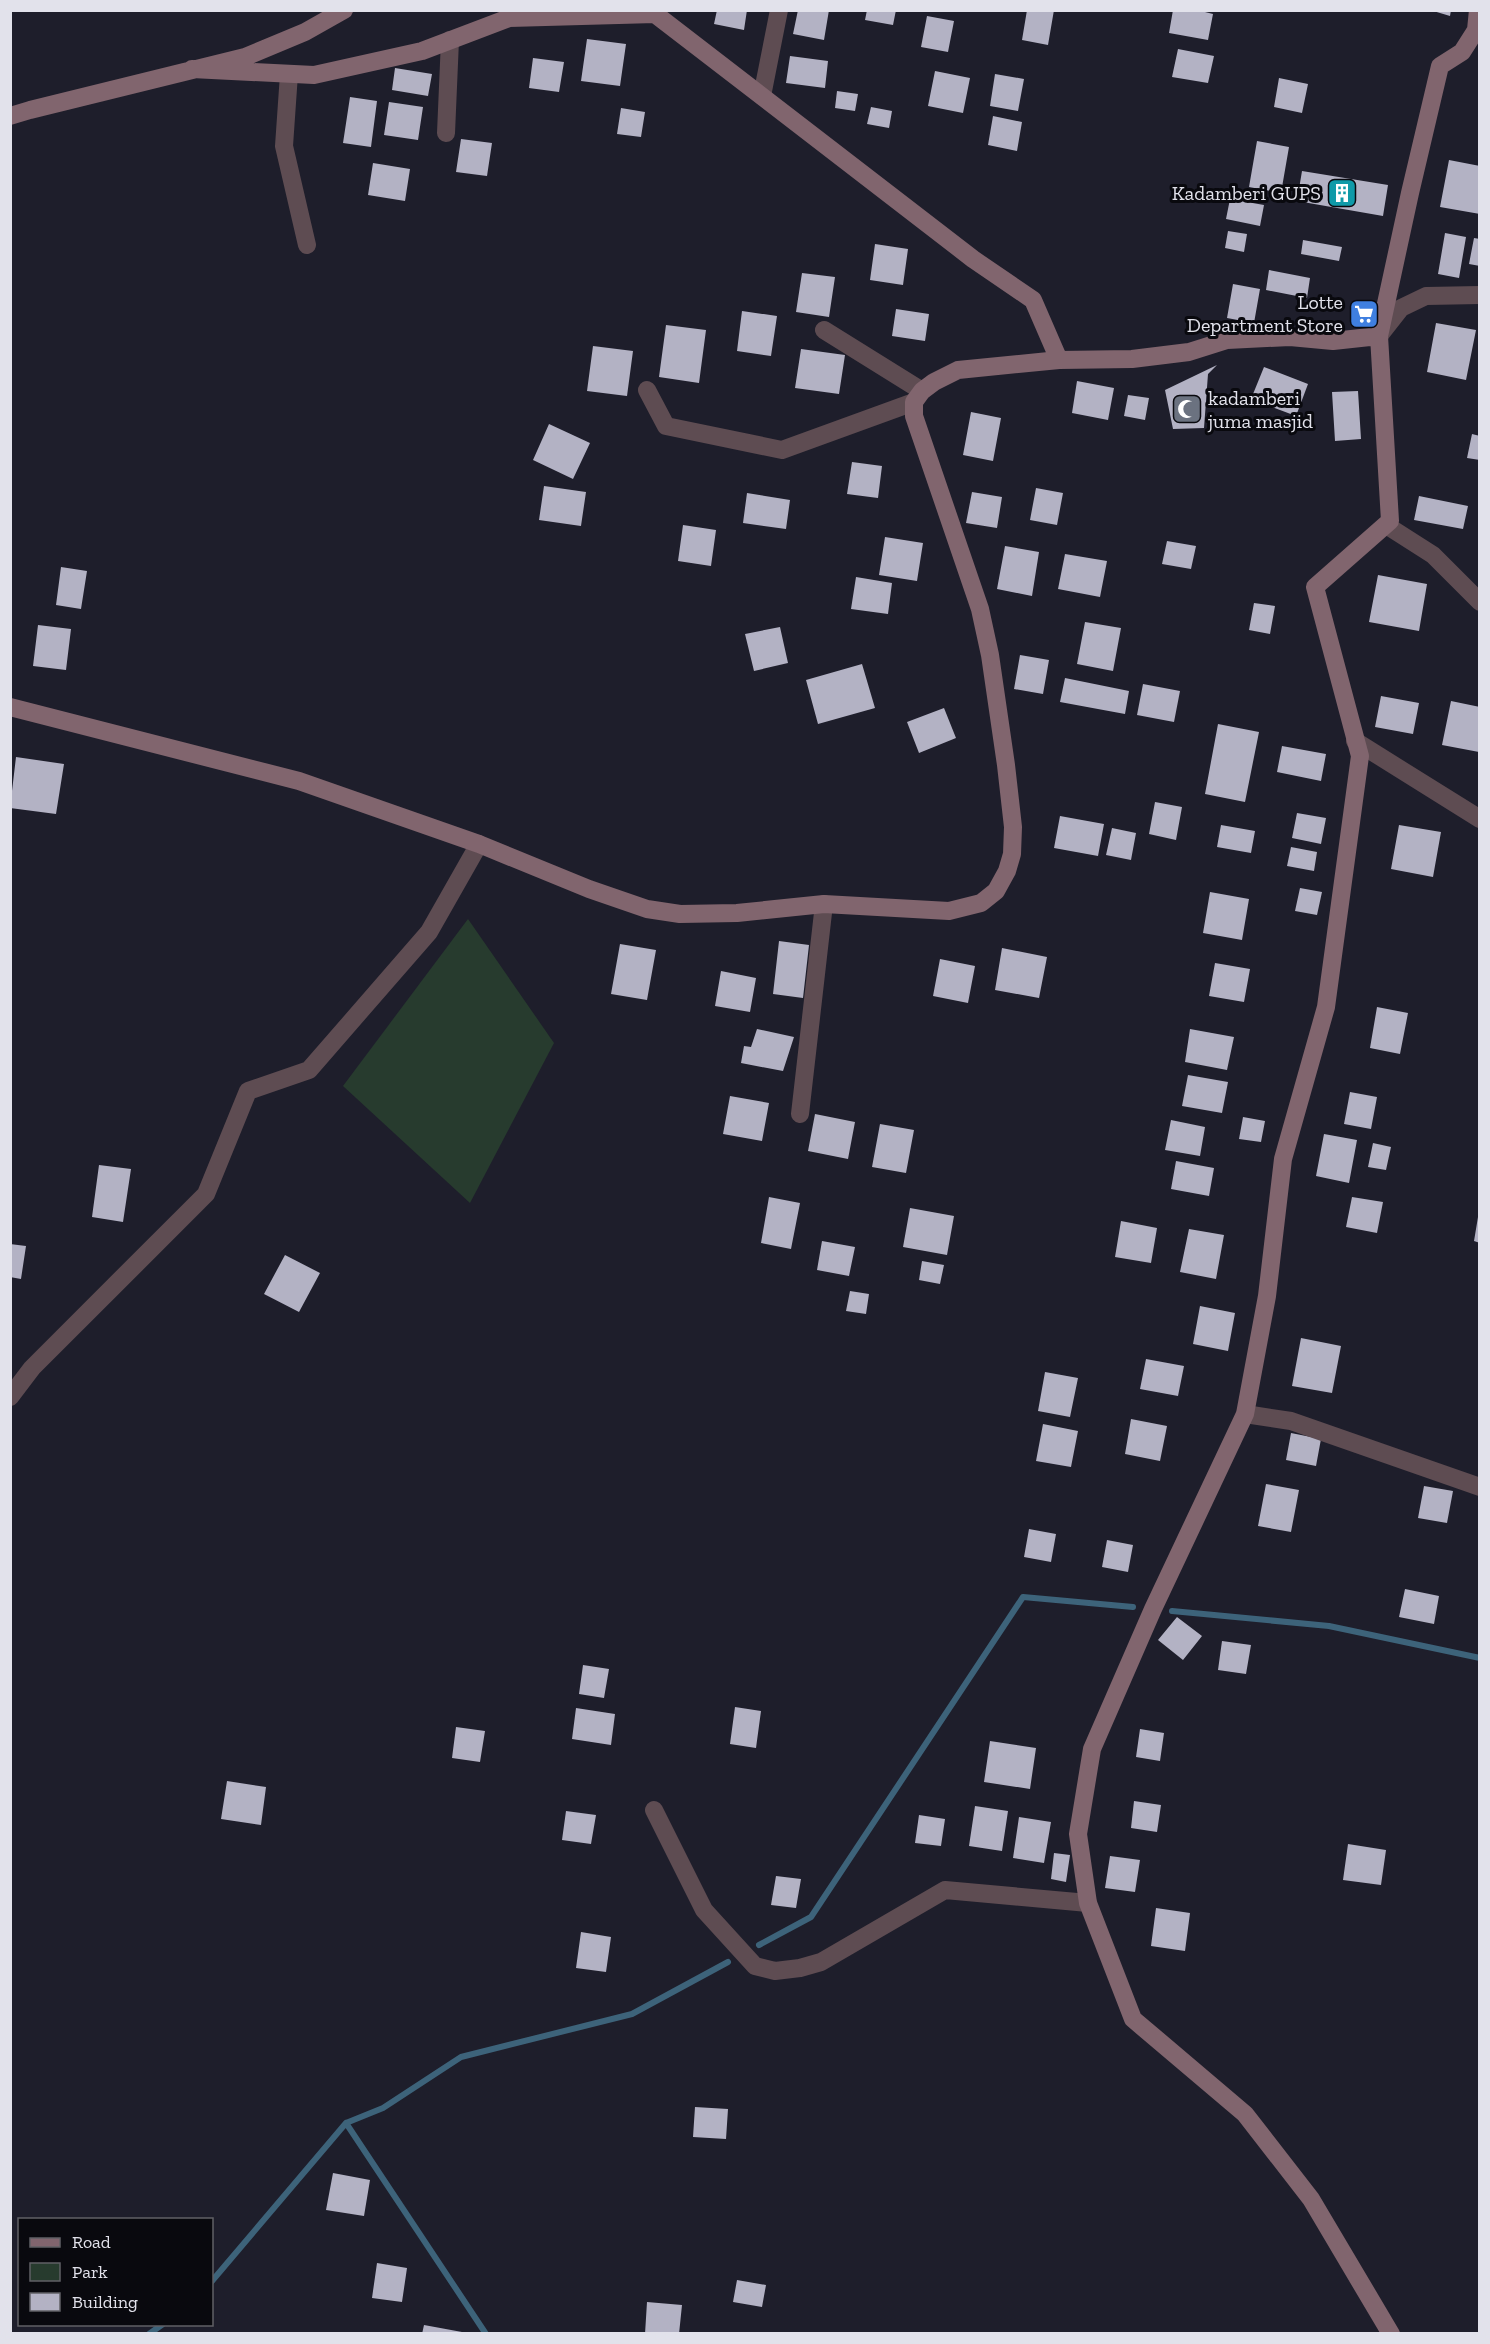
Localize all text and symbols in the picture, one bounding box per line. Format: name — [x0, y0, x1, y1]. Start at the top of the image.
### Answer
building icon: Kadamberi GUPS — [1326, 177, 1358, 209]
place label: Kadamberi GUPS — [1172, 181, 1321, 205]
place label: Lotte Department Store — [1187, 290, 1343, 337]
supermarket icon: Lotte Department Store — [1348, 298, 1380, 330]
place label: kadamberi juma masjid — [1207, 386, 1313, 433]
mosque icon: kadamberi juma masjid — [1171, 393, 1203, 425]
legend — [18, 2218, 213, 2326]
text: Road — [72, 2231, 111, 2253]
text: Park — [72, 2261, 108, 2283]
text: Building — [72, 2291, 138, 2313]

